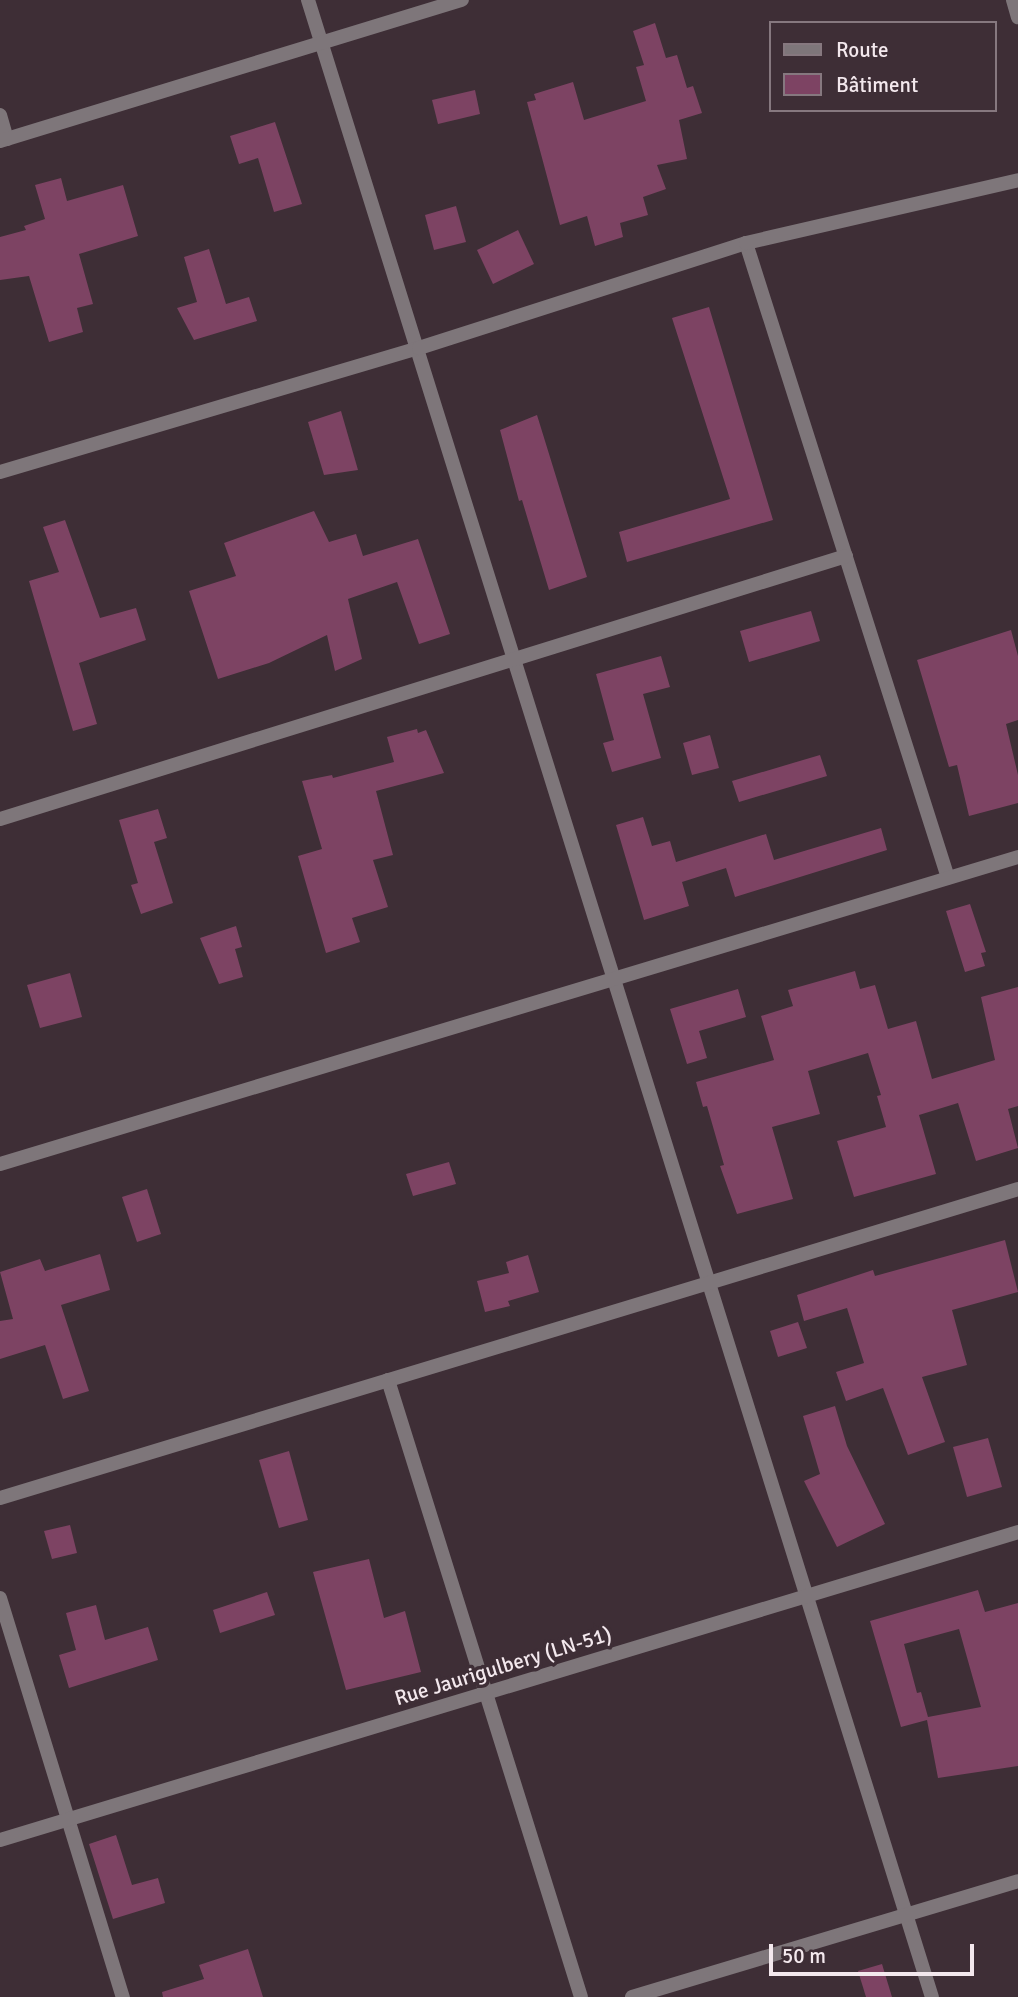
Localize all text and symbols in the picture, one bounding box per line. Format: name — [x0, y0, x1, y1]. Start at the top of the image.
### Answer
legend — [769, 21, 997, 112]
text: Route — [836, 37, 888, 63]
text: Bâtiment — [836, 72, 918, 98]
street label: Rue Jaurigulbery (LN-51) — [391, 1621, 615, 1711]
scale bar — [773, 1930, 978, 1974]
text: 50 m — [782, 1943, 826, 1969]

